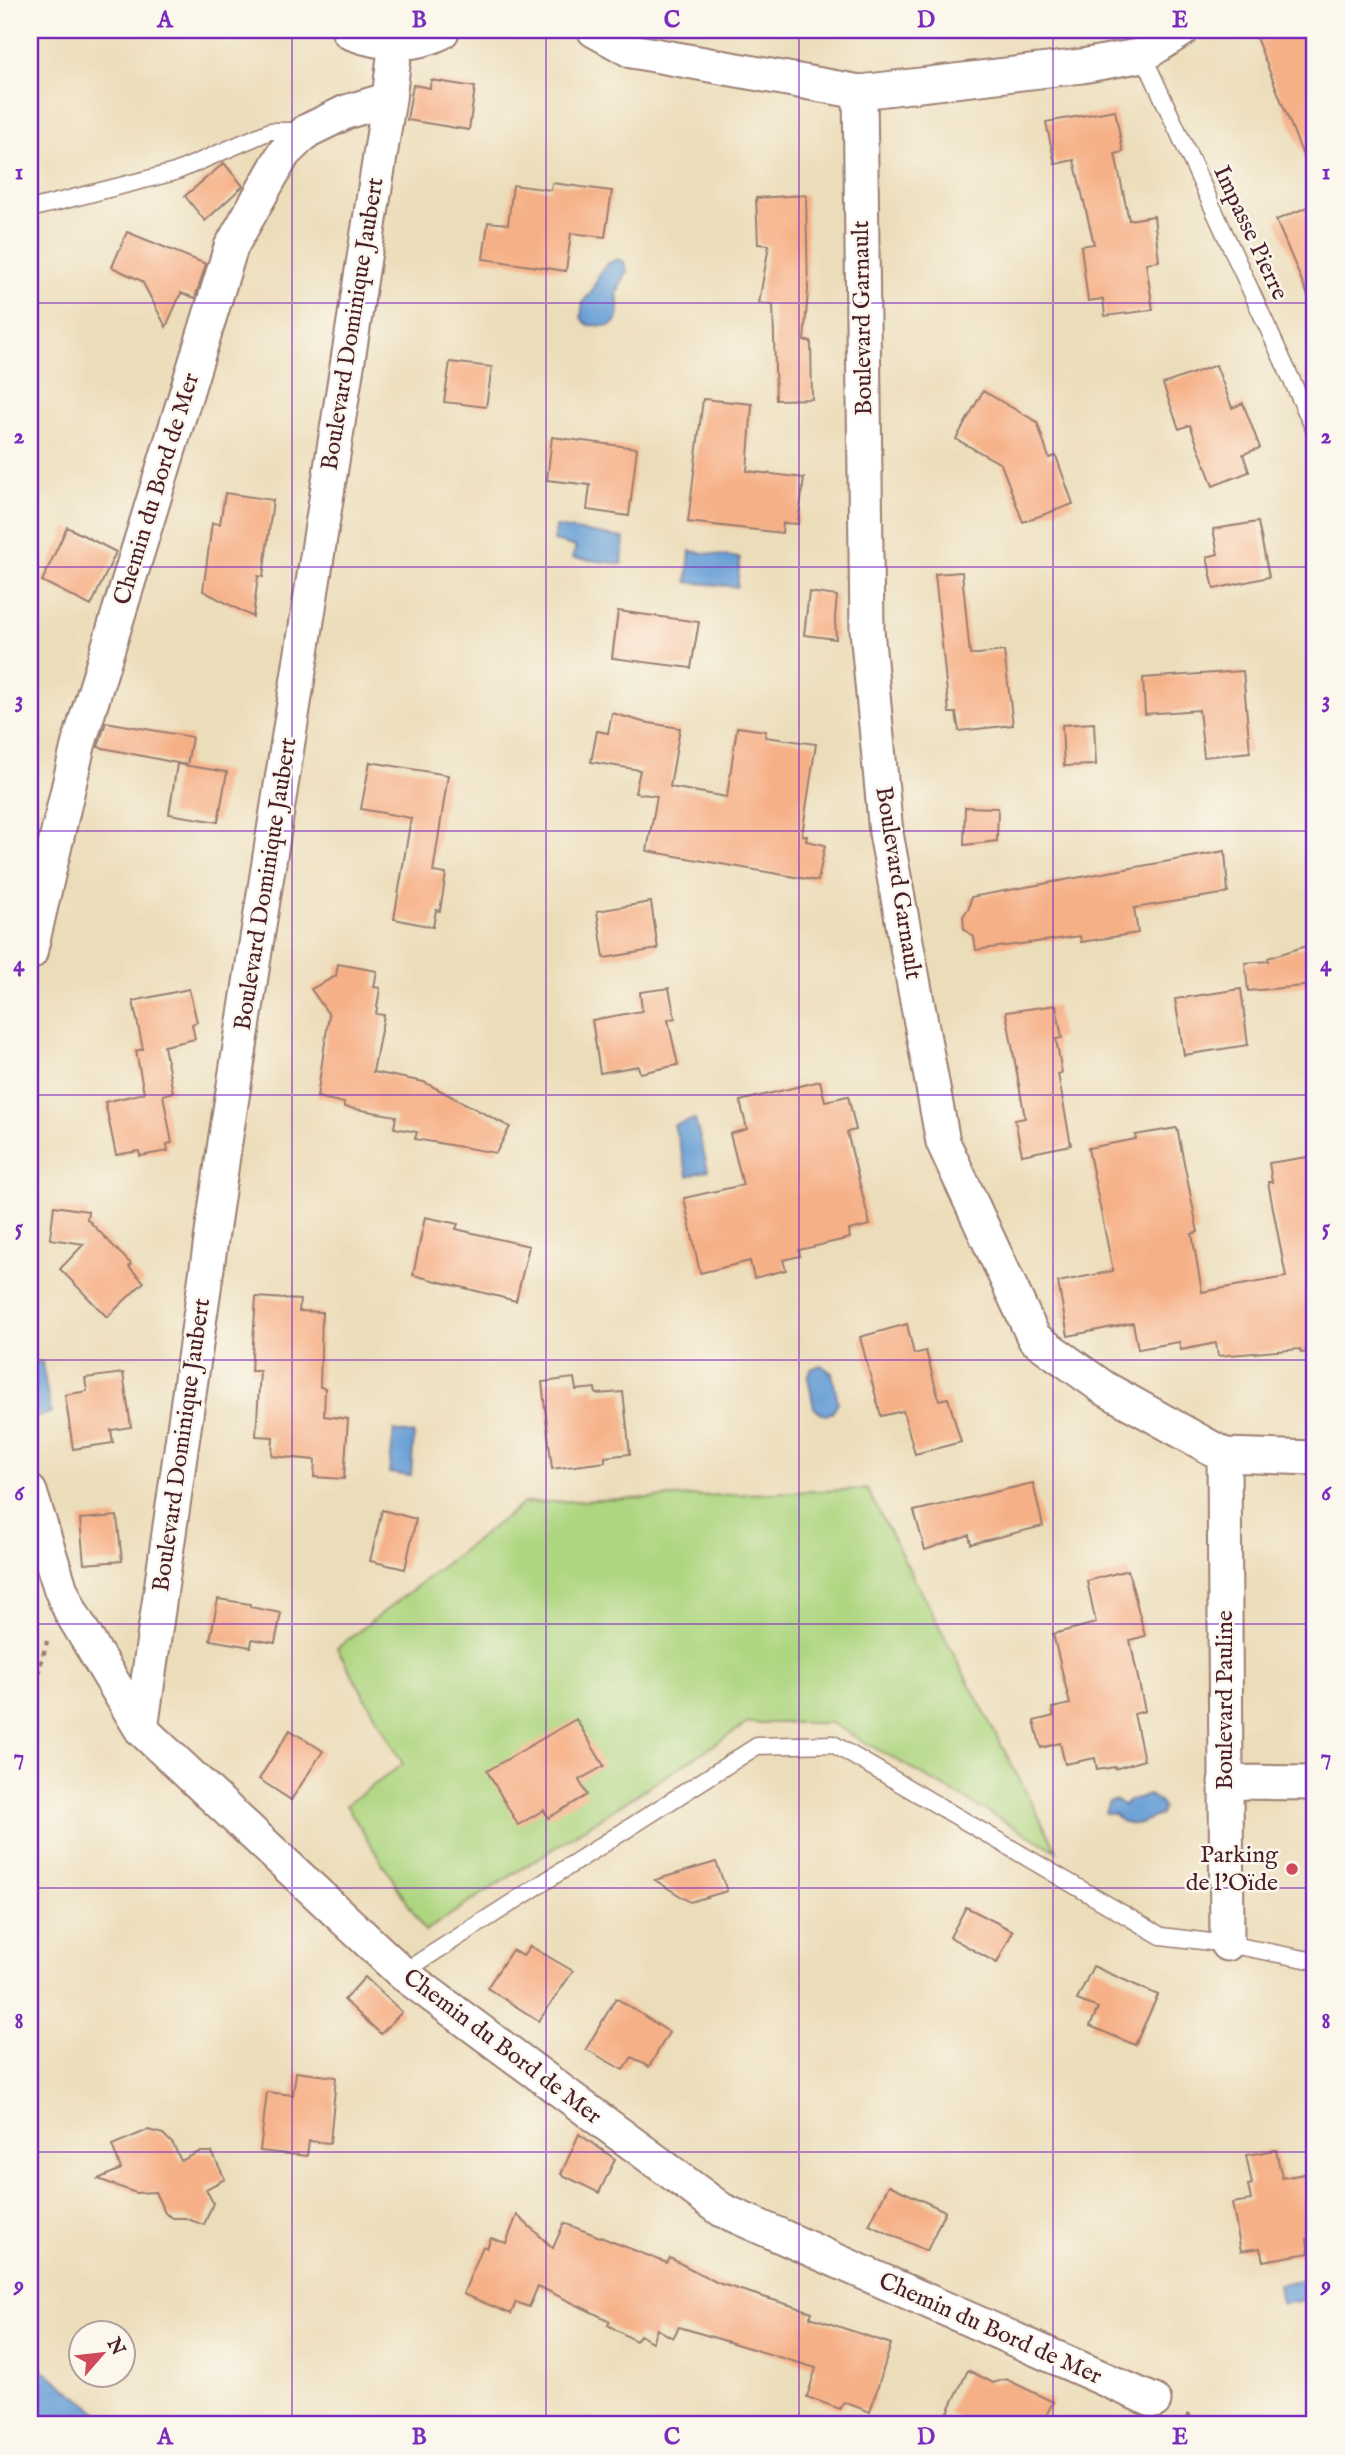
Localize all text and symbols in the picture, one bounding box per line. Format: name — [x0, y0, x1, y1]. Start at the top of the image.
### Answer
text: A — [156, 6, 174, 35]
text: B — [411, 6, 427, 35]
text: C — [664, 6, 681, 35]
text: D — [917, 6, 935, 35]
text: E — [1172, 6, 1188, 35]
text: 1 — [15, 158, 23, 187]
text: 1 — [1322, 158, 1330, 187]
street label: Impasse Pierre — [1205, 161, 1295, 305]
street label: Boulevard Dominique Jaubert — [315, 175, 391, 473]
street label: Boulevard Garnault — [846, 220, 880, 416]
street label: Chemin du Bord de Mer — [107, 369, 207, 609]
text: 2 — [14, 422, 25, 451]
text: 2 — [1321, 422, 1332, 451]
text: 3 — [15, 686, 23, 715]
text: 3 — [1322, 686, 1330, 715]
street label: Boulevard Dominique Jaubert — [228, 735, 304, 1033]
street label: Boulevard Garnault — [867, 784, 929, 982]
text: 4 — [13, 950, 25, 979]
text: 4 — [1320, 950, 1332, 979]
text: 5 — [15, 1214, 24, 1243]
text: 5 — [1322, 1214, 1331, 1243]
street label: Boulevard Dominique Jaubert — [146, 1296, 218, 1594]
text: 6 — [14, 1479, 25, 1508]
text: 6 — [1321, 1479, 1332, 1508]
street label: Boulevard Pauline — [1210, 1610, 1241, 1790]
text: 7 — [14, 1743, 24, 1772]
text: 7 — [1321, 1743, 1331, 1772]
place label: Parking de l'Oïde — [1186, 1840, 1279, 1899]
marker: Parking de l'Oïde — [1284, 1861, 1300, 1877]
street label: Chemin du Bord de Mer — [396, 1962, 608, 2132]
text: 8 — [14, 2007, 24, 2036]
text: 8 — [1321, 2007, 1331, 2036]
street label: Chemin du Bord de Mer — [874, 2266, 1107, 2392]
text: 9 — [13, 2271, 24, 2300]
text: 9 — [1320, 2271, 1331, 2300]
north arrow — [66, 2318, 136, 2388]
text: N — [100, 2333, 130, 2360]
text: A — [156, 2423, 174, 2452]
text: B — [411, 2423, 427, 2452]
text: C — [664, 2423, 681, 2452]
text: D — [917, 2423, 935, 2452]
text: E — [1172, 2423, 1188, 2452]

